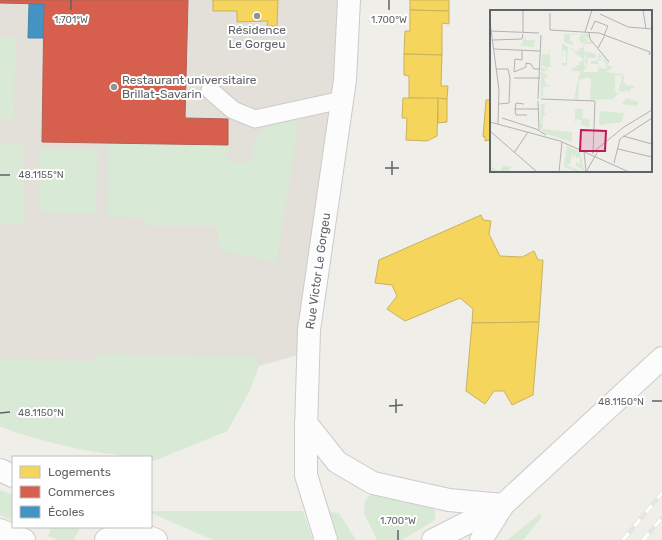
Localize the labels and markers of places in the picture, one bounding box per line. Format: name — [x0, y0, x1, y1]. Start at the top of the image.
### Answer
marker: Résidence Le Gorgeu — [252, 11, 262, 21]
place label: Résidence Le Gorgeu — [228, 23, 286, 51]
place label: Restaurant universitaire Brillat-Savarin — [122, 73, 257, 101]
marker: Restaurant universitaire Brillat-Savarin — [109, 82, 119, 92]

